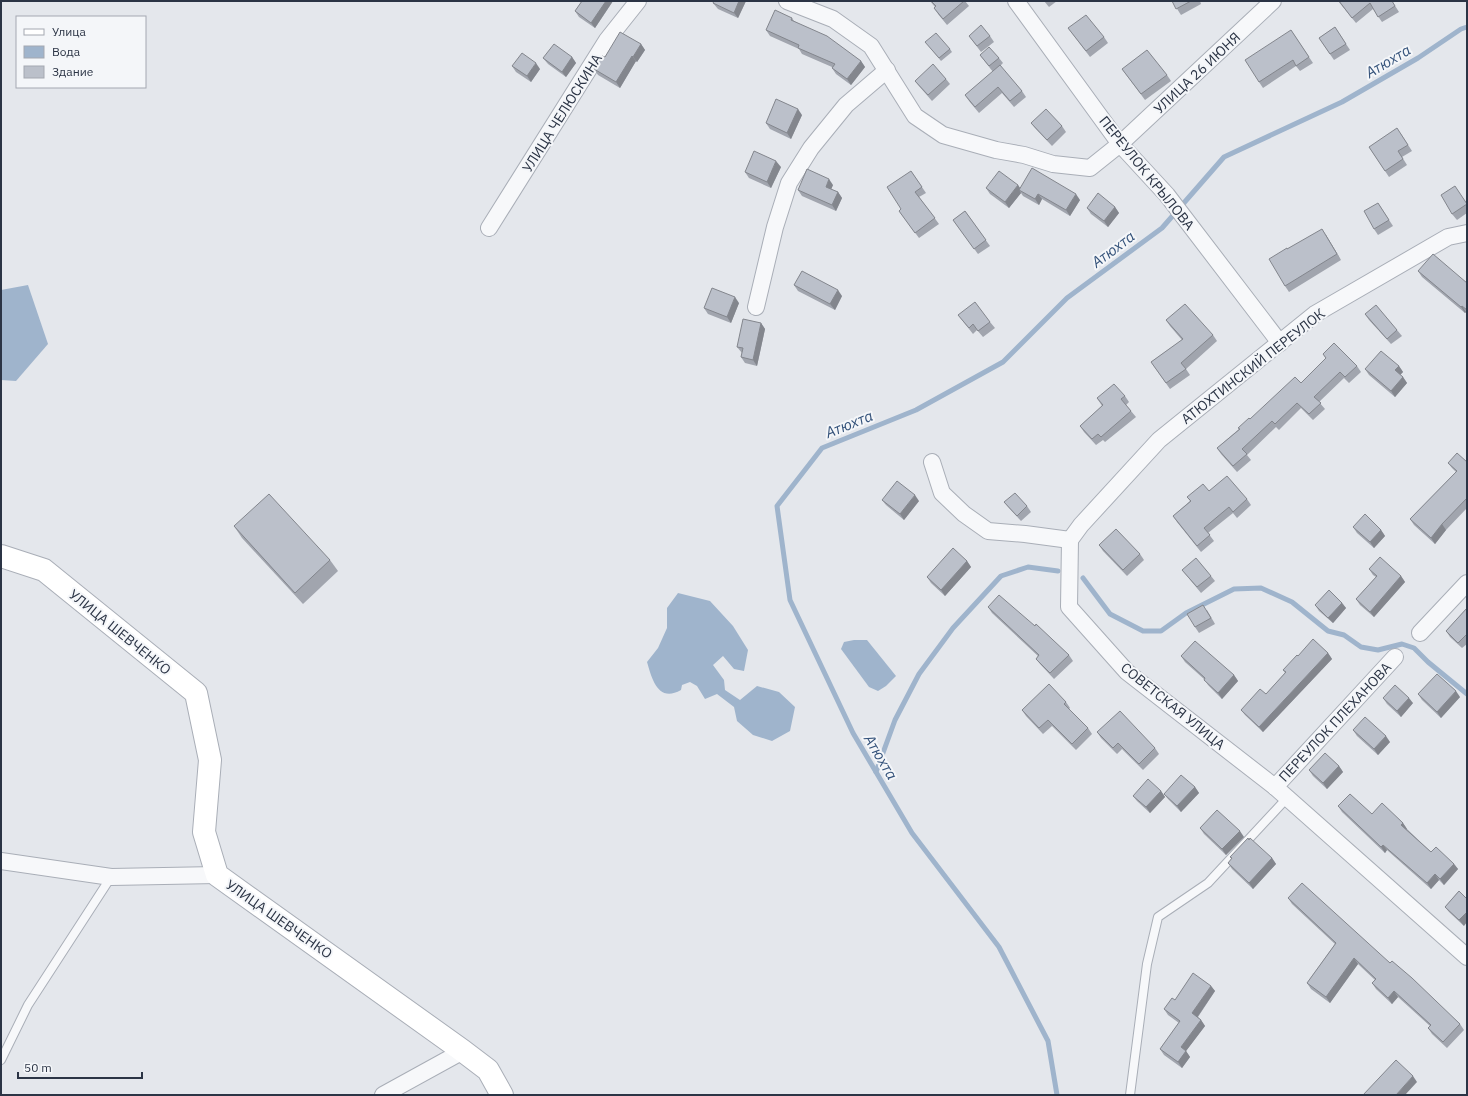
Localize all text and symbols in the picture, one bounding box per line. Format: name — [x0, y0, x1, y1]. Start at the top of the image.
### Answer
legend — [16, 16, 146, 88]
text: Улица — [52, 24, 86, 39]
street label: УЛИЦА 26 ИЮНЯ — [1150, 28, 1244, 118]
water label: Атюхта — [1361, 40, 1414, 82]
text: Вода — [52, 44, 81, 59]
street label: УЛИЦА ЧЕЛЮСКИНА — [518, 50, 606, 176]
text: Здание — [52, 64, 94, 79]
street label: ПЕРЕУЛОК КРЫЛОВА — [1095, 112, 1199, 234]
water label: Атюхта — [1087, 226, 1139, 272]
street label: АТЮХТИНСКИЙ ПЕРЕУЛОК — [1177, 303, 1329, 428]
water label: Атюхта — [822, 406, 876, 442]
street label: УЛИЦА ШЕВЧЕНКО — [65, 585, 175, 679]
street label: СОВЕТСКАЯ УЛИЦА — [1117, 658, 1229, 754]
street label: ПЕРЕУЛОК ПЛЕХАНОВА — [1275, 658, 1395, 786]
water label: Атюхта — [860, 730, 902, 783]
street label: УЛИЦА ШЕВЧЕНКО — [222, 875, 336, 963]
scale bar — [18, 1054, 142, 1080]
text: 50 m — [24, 1060, 52, 1075]

